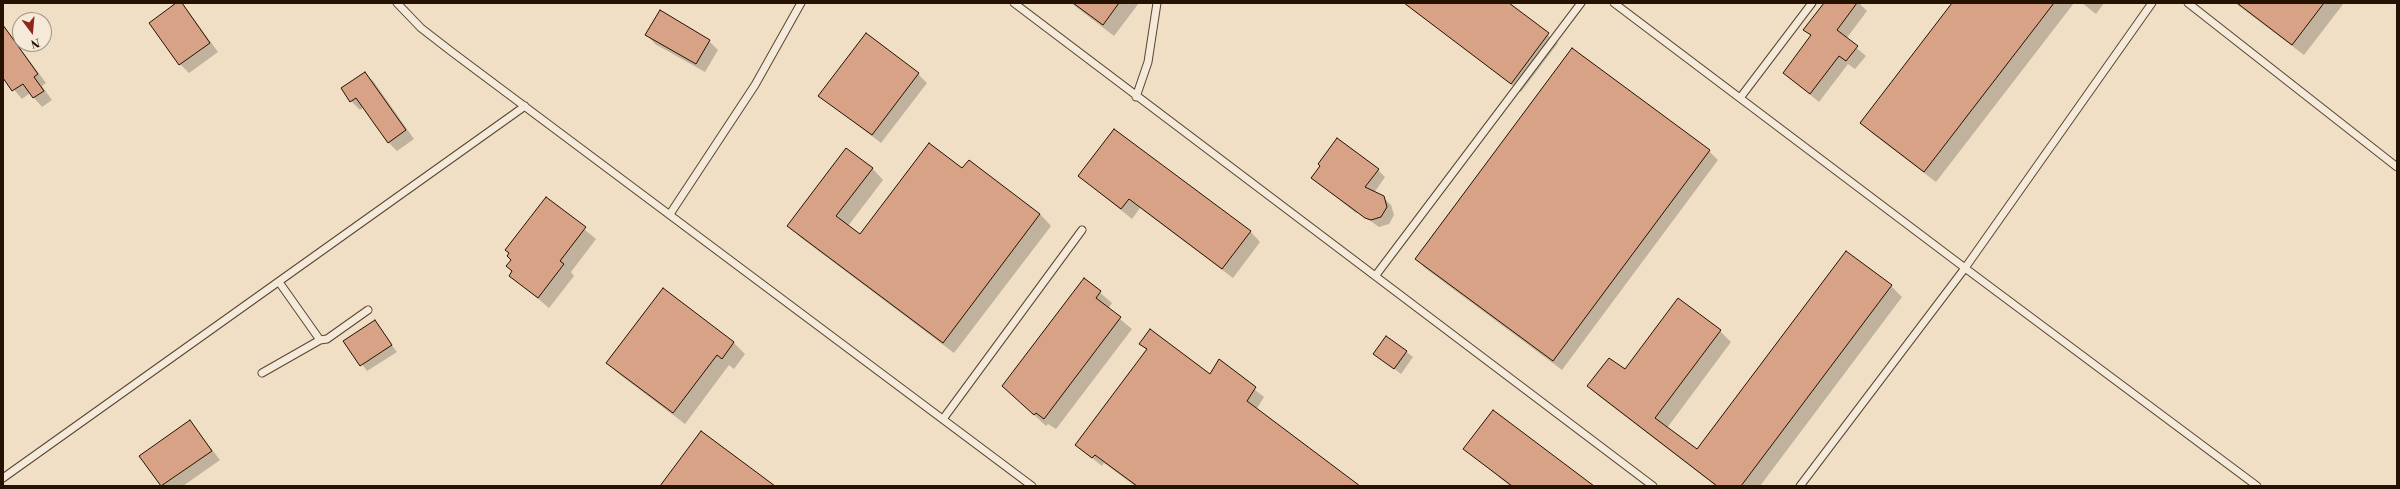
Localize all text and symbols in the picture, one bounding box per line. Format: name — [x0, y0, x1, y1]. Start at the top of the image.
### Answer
north arrow — [12, 12, 52, 52]
text: N — [29, 35, 41, 51]

